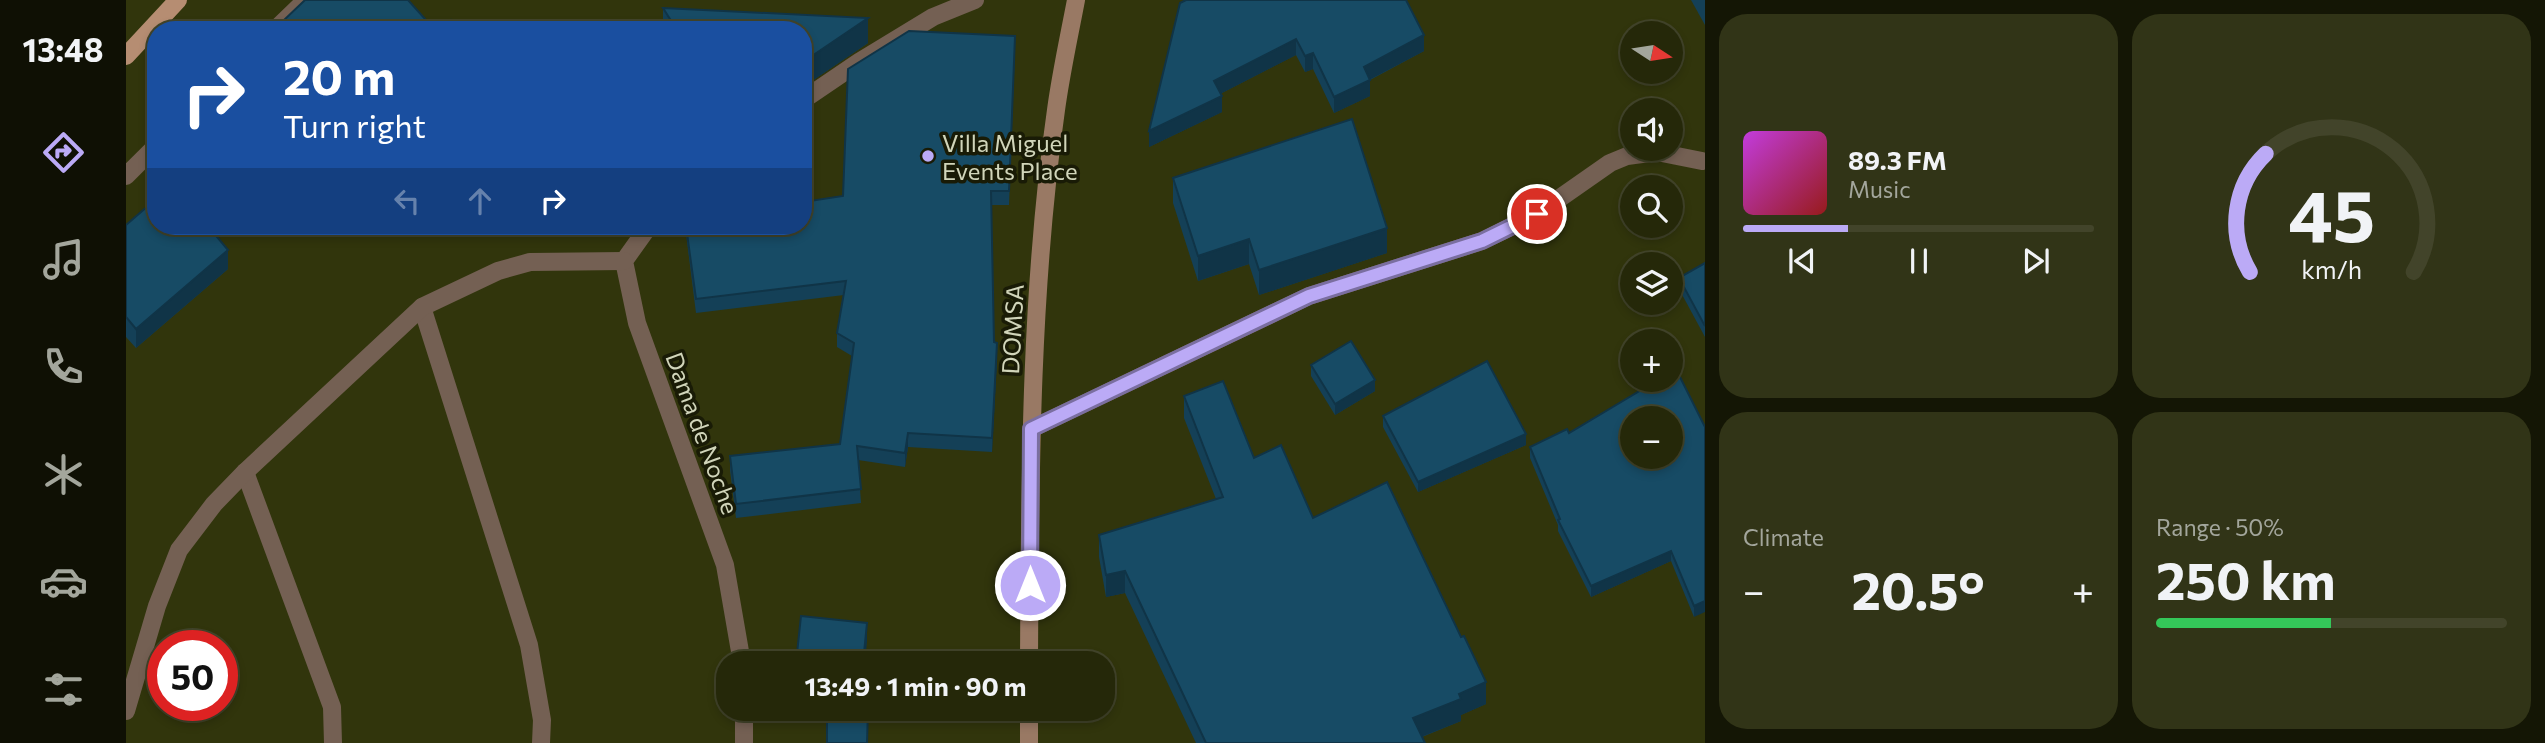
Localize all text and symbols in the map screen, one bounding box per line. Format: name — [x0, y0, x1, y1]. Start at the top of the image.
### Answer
north arrow — [1620, 21, 1684, 84]
map controls — [1620, 21, 1683, 469]
text: 13:48 — [22, 29, 104, 69]
text: 20 m — [283, 45, 395, 105]
icon: right — [168, 49, 259, 140]
button: sound — [1620, 98, 1683, 161]
text: Turn right — [283, 105, 426, 145]
icon: directions — [39, 128, 88, 177]
place label: Villa Miguel Events Place — [942, 128, 1078, 185]
text: 89.3 FM — [1848, 144, 1947, 175]
marker: Villa Miguel Events Place — [920, 148, 936, 164]
text: 45 — [2288, 168, 2375, 257]
button: search — [1620, 175, 1683, 238]
text: Music — [1848, 175, 1911, 203]
icon: left — [388, 182, 426, 220]
icon: ahead — [461, 182, 499, 220]
icon: right — [534, 182, 572, 220]
pin — [1507, 184, 1567, 244]
icon: arrive — [1518, 195, 1556, 233]
icon: music — [39, 235, 88, 284]
icon: previous — [1783, 242, 1821, 280]
icon: pause — [1900, 242, 1938, 280]
icon: next — [2017, 242, 2055, 280]
button: layers — [1620, 252, 1683, 315]
text: km/h — [2301, 254, 2362, 284]
street label: DOMSA — [995, 283, 1029, 375]
button: + — [1620, 329, 1683, 392]
icon: phone — [39, 342, 88, 391]
street label: Dama de Noche — [660, 348, 746, 518]
button: − — [1620, 406, 1683, 469]
icon: climate — [39, 450, 88, 499]
text: Range · 50% — [2156, 513, 2284, 541]
text: Climate — [1743, 523, 1824, 551]
text: 250 km — [2156, 547, 2336, 611]
position arrow — [993, 548, 1067, 622]
icon: car — [39, 557, 88, 606]
text: 20.5° — [1851, 557, 1985, 621]
text: − — [1743, 566, 1765, 613]
text: + — [2072, 566, 2094, 613]
speed limit sign: 50 — [147, 630, 238, 721]
icon: filters — [39, 665, 88, 714]
text: 13:49 · 1 min · 90 m — [804, 670, 1027, 701]

